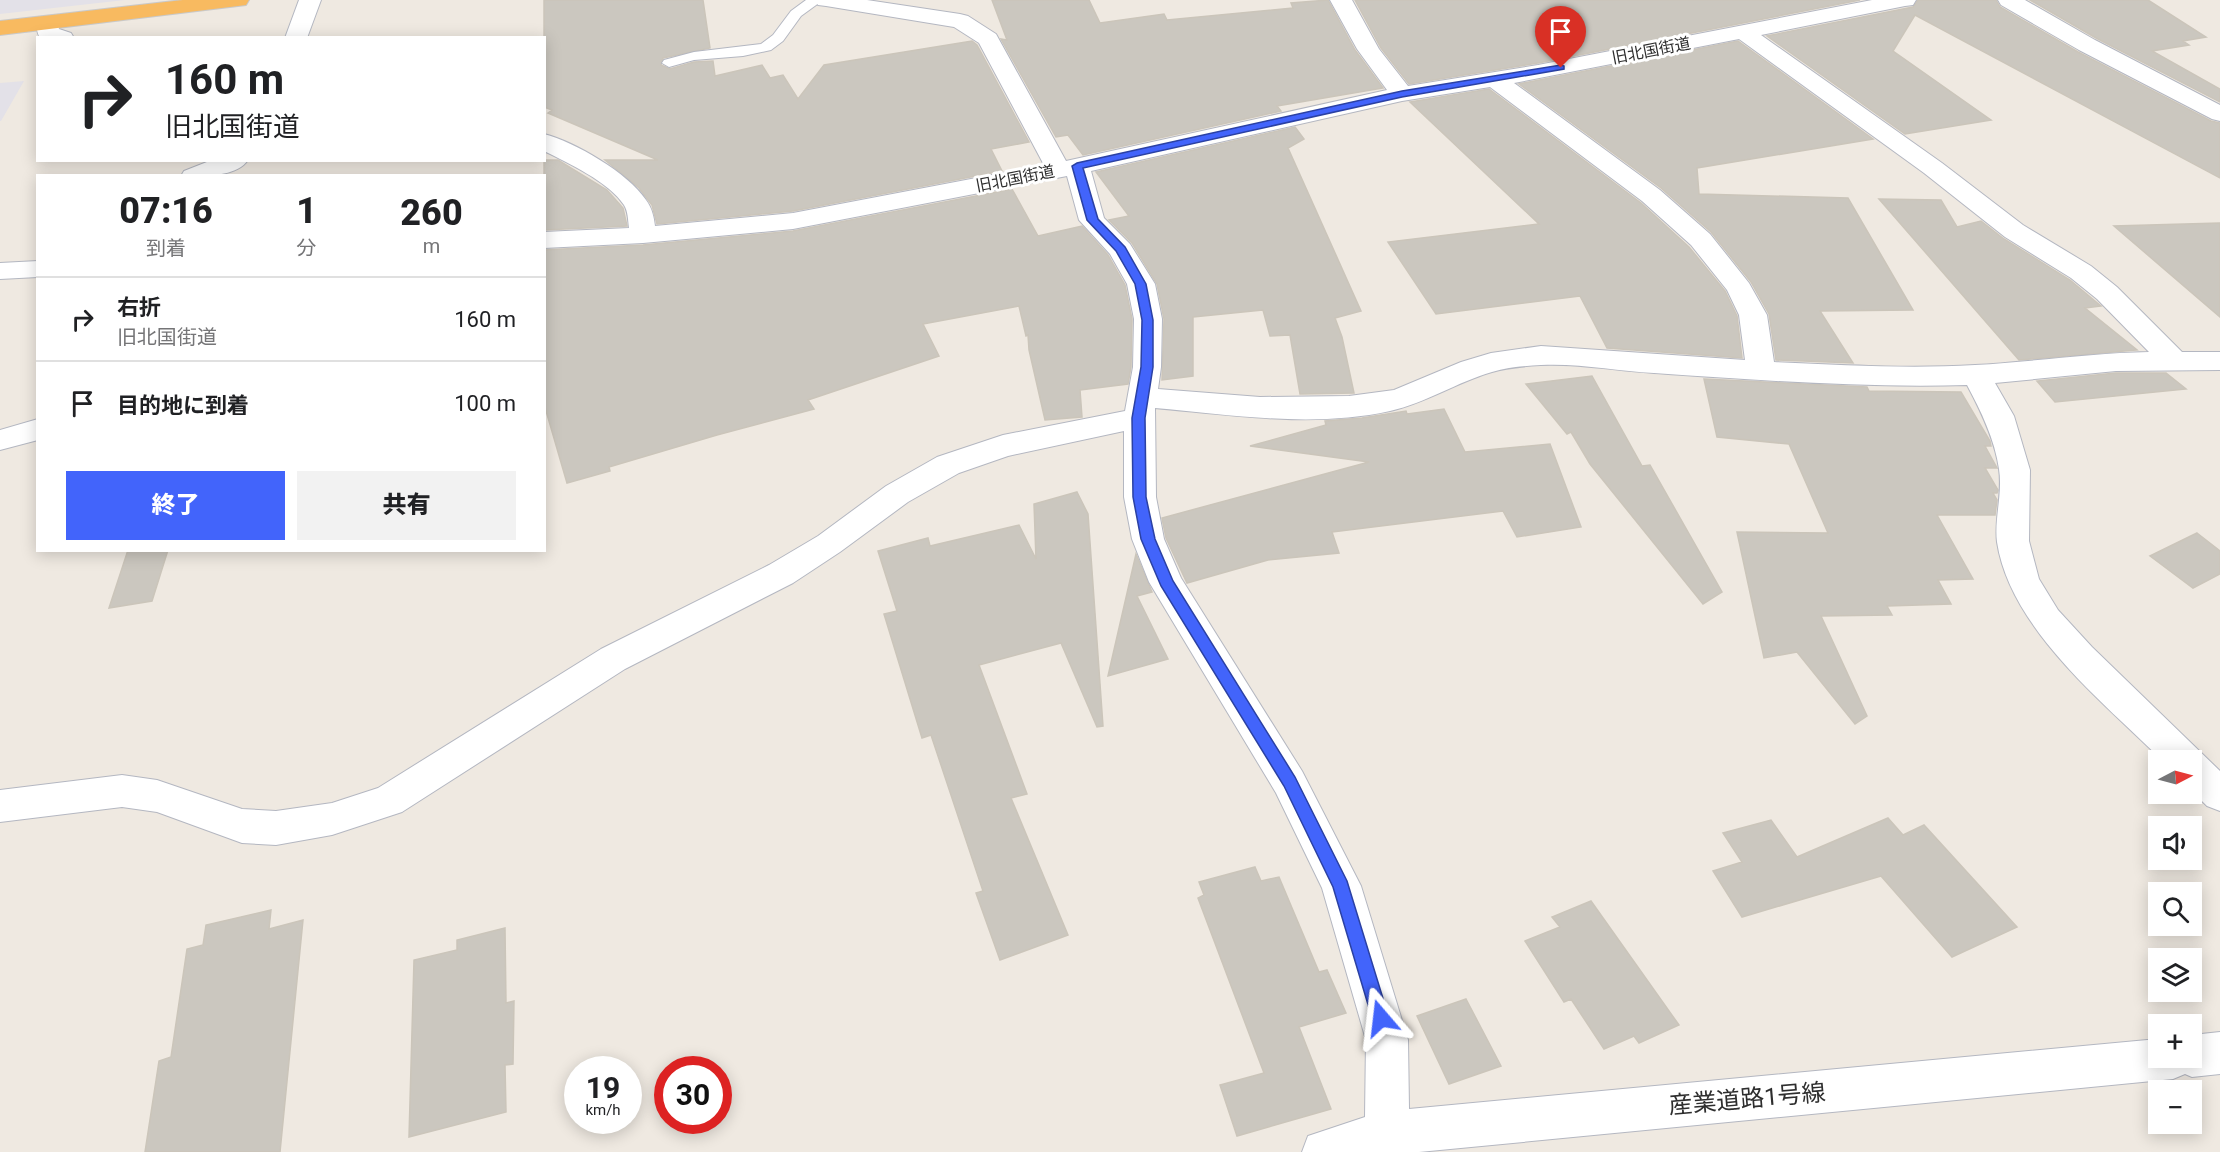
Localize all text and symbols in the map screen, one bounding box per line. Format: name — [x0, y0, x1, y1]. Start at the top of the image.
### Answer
pin — [1535, 6, 1586, 68]
icon: arrive — [1544, 15, 1577, 48]
street label: 旧北国街道 — [1610, 34, 1692, 67]
text: 160 m — [165, 55, 284, 104]
icon: right — [66, 60, 144, 138]
text: 旧北国街道 — [165, 111, 300, 143]
street label: 旧北国街道 — [974, 162, 1056, 195]
text: 07:16 — [119, 190, 213, 232]
text: 1 — [296, 190, 317, 232]
text: 260 — [400, 192, 463, 234]
text: m — [423, 234, 440, 258]
text: 到着 — [146, 236, 186, 260]
text: 分 — [297, 236, 317, 260]
text: 右折 — [117, 295, 161, 320]
icon: right — [66, 303, 99, 336]
text: 160 m — [454, 307, 516, 332]
text: 旧北国街道 — [117, 325, 217, 349]
icon: arrive — [66, 387, 99, 420]
text: 100 m — [454, 391, 516, 416]
text: 目的地に到着 — [117, 393, 249, 418]
button: 終了 — [66, 471, 285, 540]
button: 共有 — [297, 471, 516, 540]
north arrow — [2148, 750, 2202, 804]
map controls — [2148, 750, 2202, 1134]
button: sound — [2148, 816, 2202, 870]
button: search — [2148, 882, 2202, 936]
button: layers — [2148, 948, 2202, 1002]
position arrow — [1349, 986, 1413, 1050]
button: + — [2148, 1014, 2202, 1068]
speed limit sign: 30 — [654, 1056, 732, 1134]
text: 19 — [586, 1070, 620, 1105]
street label: 産業道路1号線 — [1667, 1078, 1827, 1120]
button: − — [2148, 1080, 2202, 1134]
text: km/h — [585, 1101, 621, 1119]

